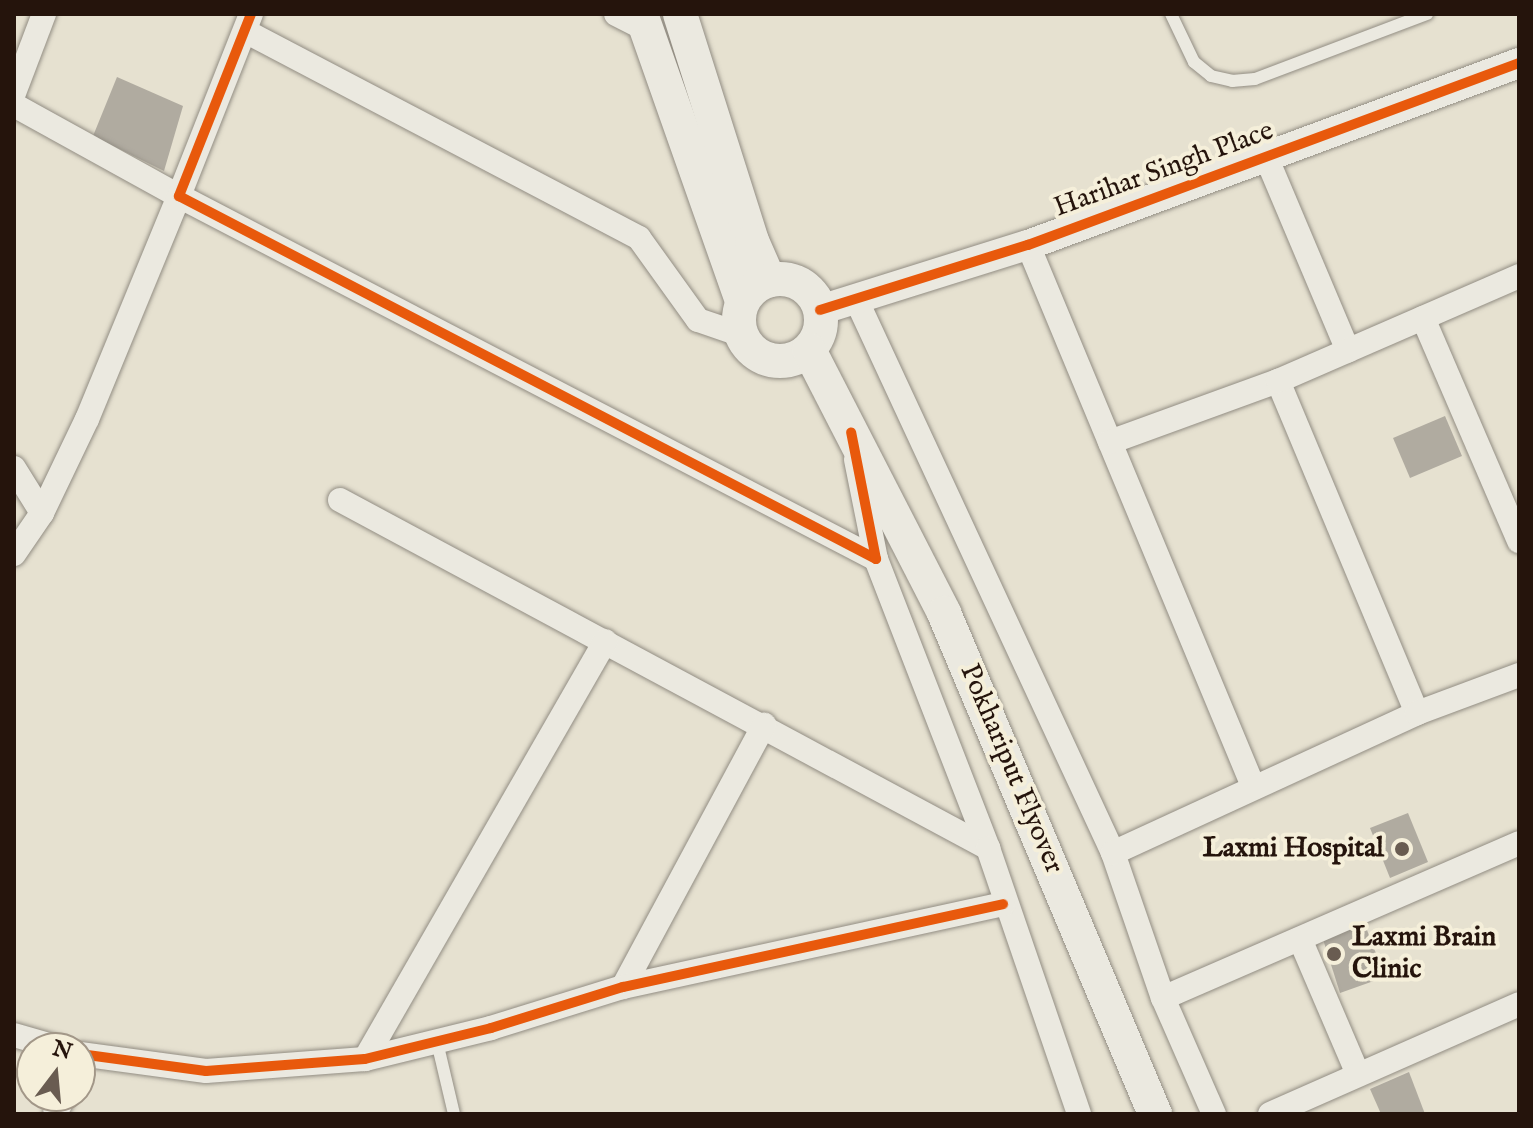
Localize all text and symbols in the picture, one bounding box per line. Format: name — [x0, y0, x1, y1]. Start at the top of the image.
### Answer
street label: Harihar Singh Place — [1050, 115, 1278, 225]
street label: Pokhariput Flyover — [952, 659, 1070, 879]
place label: Laxmi Hospital — [1203, 832, 1384, 866]
marker: Laxmi Hospital — [1391, 838, 1413, 860]
place label: Laxmi Brain Clinic — [1352, 921, 1496, 987]
marker: Laxmi Brain Clinic — [1323, 943, 1345, 965]
north arrow — [16, 1032, 96, 1112]
text: N — [49, 1035, 75, 1067]

